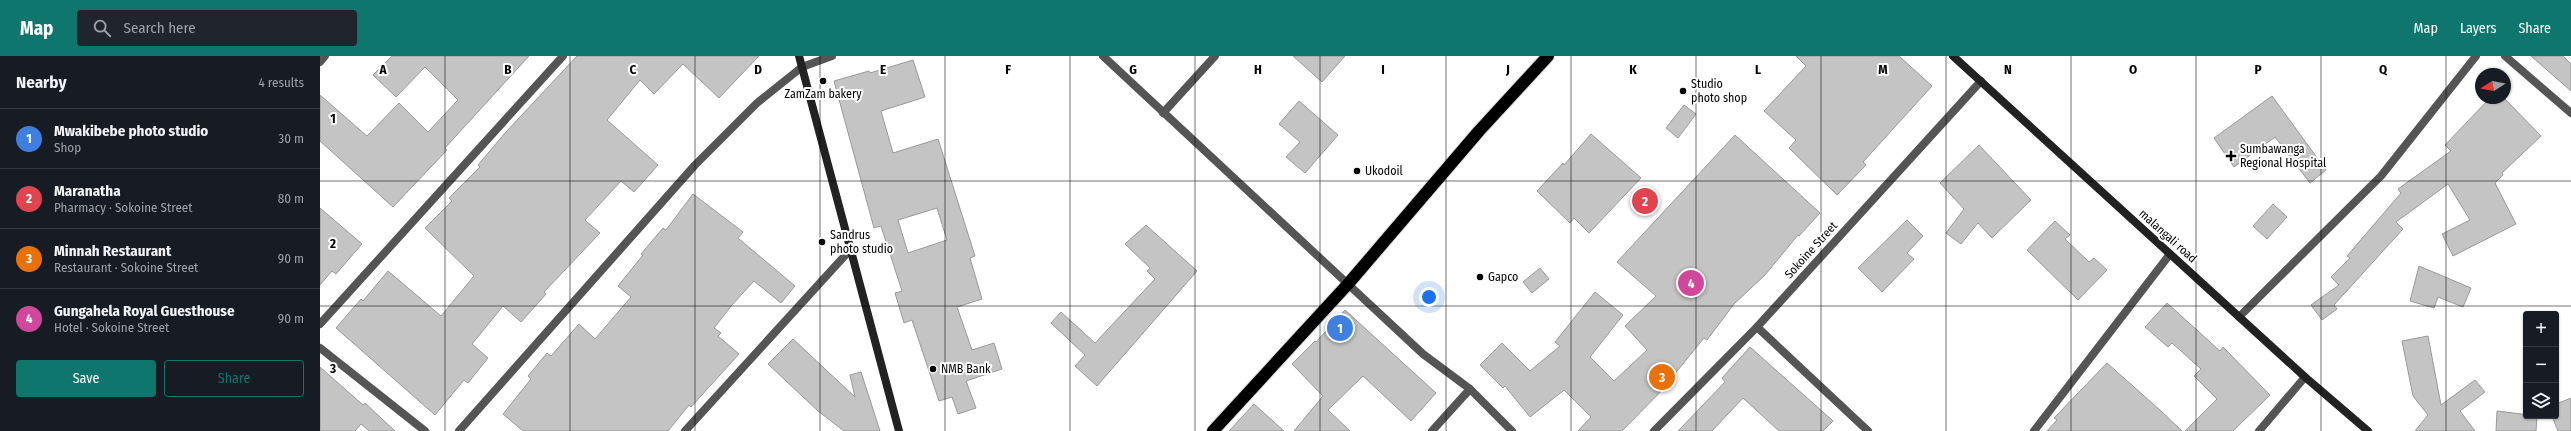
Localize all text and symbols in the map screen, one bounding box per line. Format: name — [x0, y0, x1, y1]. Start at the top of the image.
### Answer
search box — [77, 10, 357, 46]
text: Map — [20, 17, 53, 40]
icon: search — [91, 17, 113, 39]
text: Search here — [123, 19, 196, 37]
text: Map — [2414, 20, 2438, 37]
text: Layers — [2460, 20, 2496, 37]
text: Share — [2518, 20, 2551, 37]
text: A — [378, 62, 387, 77]
text: B — [504, 62, 512, 77]
text: C — [630, 62, 637, 77]
text: D — [754, 62, 762, 77]
text: E — [880, 62, 886, 77]
text: F — [1005, 62, 1011, 77]
text: G — [1129, 62, 1137, 77]
text: H — [1254, 62, 1262, 77]
text: I — [1381, 62, 1385, 77]
text: J — [1505, 62, 1510, 77]
text: K — [1629, 62, 1637, 77]
text: L — [1755, 62, 1761, 77]
text: M — [1878, 62, 1888, 77]
text: N — [2004, 62, 2012, 77]
text: O — [2129, 62, 2137, 77]
text: P — [2254, 62, 2262, 77]
text: Q — [2379, 62, 2388, 77]
north arrow — [2475, 68, 2511, 104]
text: Nearby — [16, 72, 67, 93]
text: 4 results — [258, 75, 304, 90]
marker: ZamZam bakery — [818, 76, 828, 86]
place label: Studio photo shop — [1691, 77, 1747, 105]
marker: Studio photo shop — [1678, 86, 1688, 96]
place label: ZamZam bakery — [784, 87, 862, 101]
text: 1 — [330, 111, 336, 126]
text: Mwakibebe photo studio — [54, 122, 208, 140]
text: 1 — [26, 131, 32, 146]
text: 30 m — [278, 131, 304, 146]
text: Shop — [54, 140, 81, 155]
place label: Sumbawanga Regional Hospital — [2240, 142, 2326, 170]
marker: Sumbawanga Regional Hospital — [2225, 150, 2237, 162]
place label: Ukodoil — [1365, 164, 1403, 178]
marker: Ukodoil — [1352, 166, 1362, 176]
text: Maranatha — [54, 182, 121, 200]
pin: 2 — [1632, 186, 1658, 216]
text: 2 — [26, 191, 32, 206]
text: 80 m — [278, 191, 304, 206]
text: Pharmacy · Sokoine Street — [54, 200, 193, 215]
street label: malangali road — [2136, 206, 2200, 266]
street label: Sokoine Street — [1782, 219, 1840, 281]
place label: Sandrus photo studio — [830, 228, 893, 256]
text: 2 — [329, 236, 336, 251]
marker: Sandrus photo studio — [817, 237, 827, 247]
text: Minnah Restaurant — [54, 242, 171, 260]
text: 3 — [26, 251, 32, 266]
text: 90 m — [278, 251, 304, 266]
text: Restaurant · Sokoine Street — [54, 260, 198, 275]
pin: 4 — [1678, 268, 1704, 298]
place label: Gapco — [1488, 270, 1518, 284]
marker: Gapco — [1475, 272, 1485, 282]
your location — [1419, 287, 1439, 307]
text: Gungahela Royal Guesthouse — [54, 302, 235, 320]
text: 4 — [26, 311, 32, 326]
text: 90 m — [278, 311, 304, 326]
map controls — [2523, 311, 2559, 419]
button: + — [2523, 311, 2559, 347]
pin: 1 — [1327, 313, 1353, 343]
text: Hotel · Sokoine Street — [54, 320, 169, 335]
button: − — [2523, 347, 2559, 383]
button: Save — [16, 360, 156, 397]
button: Share — [164, 360, 304, 397]
text: 3 — [329, 361, 336, 376]
place label: NMB Bank — [941, 362, 991, 376]
pin: 3 — [1649, 362, 1675, 392]
marker: NMB Bank — [928, 364, 938, 374]
button: layers — [2523, 383, 2559, 419]

